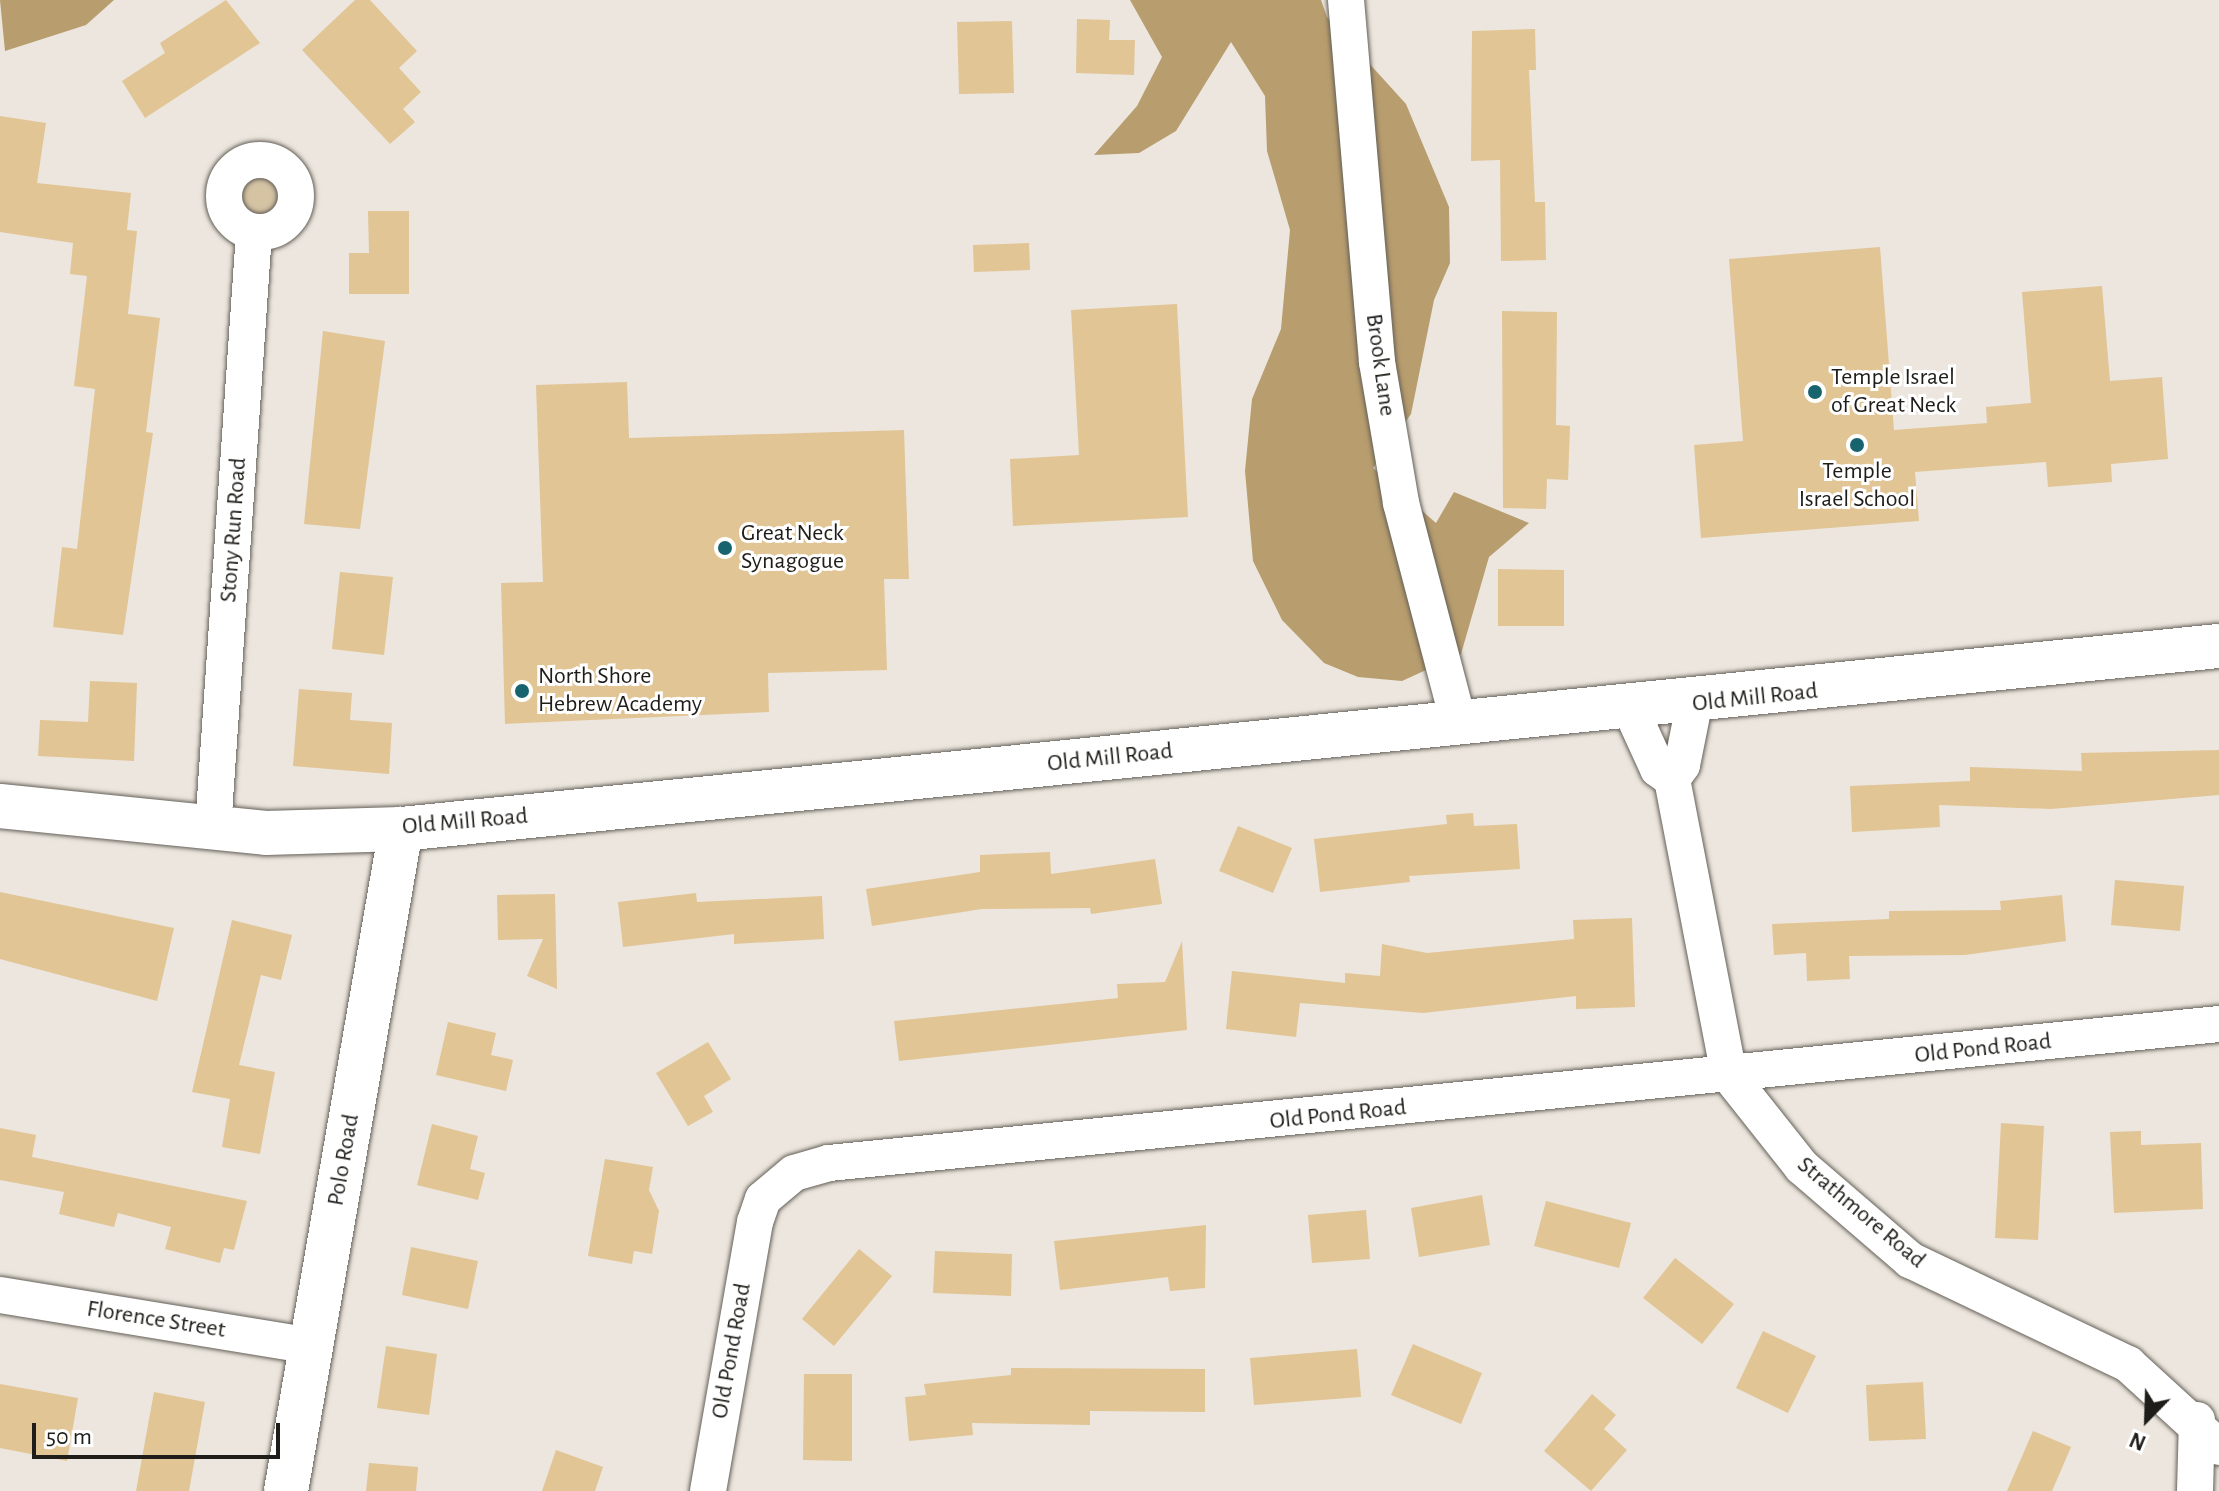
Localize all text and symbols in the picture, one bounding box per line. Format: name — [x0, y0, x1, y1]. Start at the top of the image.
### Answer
street label: Brook Lane — [1359, 312, 1401, 418]
place label: Temple Israel of Great Neck — [1831, 364, 1956, 420]
marker: Temple Israel of Great Neck — [1806, 383, 1824, 401]
marker: Temple Israel School — [1848, 436, 1866, 454]
street label: Stony Run Road — [215, 457, 253, 603]
place label: Temple Israel School — [1799, 458, 1915, 514]
place label: Great Neck Synagogue — [741, 520, 844, 576]
marker: Great Neck Synagogue — [716, 539, 734, 557]
place label: North Shore Hebrew Academy — [538, 663, 702, 719]
street label: Old Mill Road — [1691, 677, 1819, 719]
marker: North Shore Hebrew Academy — [513, 682, 531, 700]
street label: Old Mill Road — [1046, 737, 1174, 779]
street label: Old Mill Road — [401, 802, 529, 842]
street label: Old Pond Road — [1913, 1028, 2053, 1070]
street label: Old Pond Road — [1268, 1094, 1408, 1136]
street label: Polo Road — [322, 1112, 366, 1208]
street label: Strathmore Road — [1791, 1151, 1931, 1275]
street label: Old Pond Road — [706, 1281, 758, 1421]
street label: Florence Street — [85, 1295, 227, 1345]
north arrow — [2107, 1379, 2187, 1459]
scale bar — [36, 1407, 284, 1457]
text: 50 m — [46, 1425, 92, 1449]
text: N — [2126, 1428, 2149, 1454]

